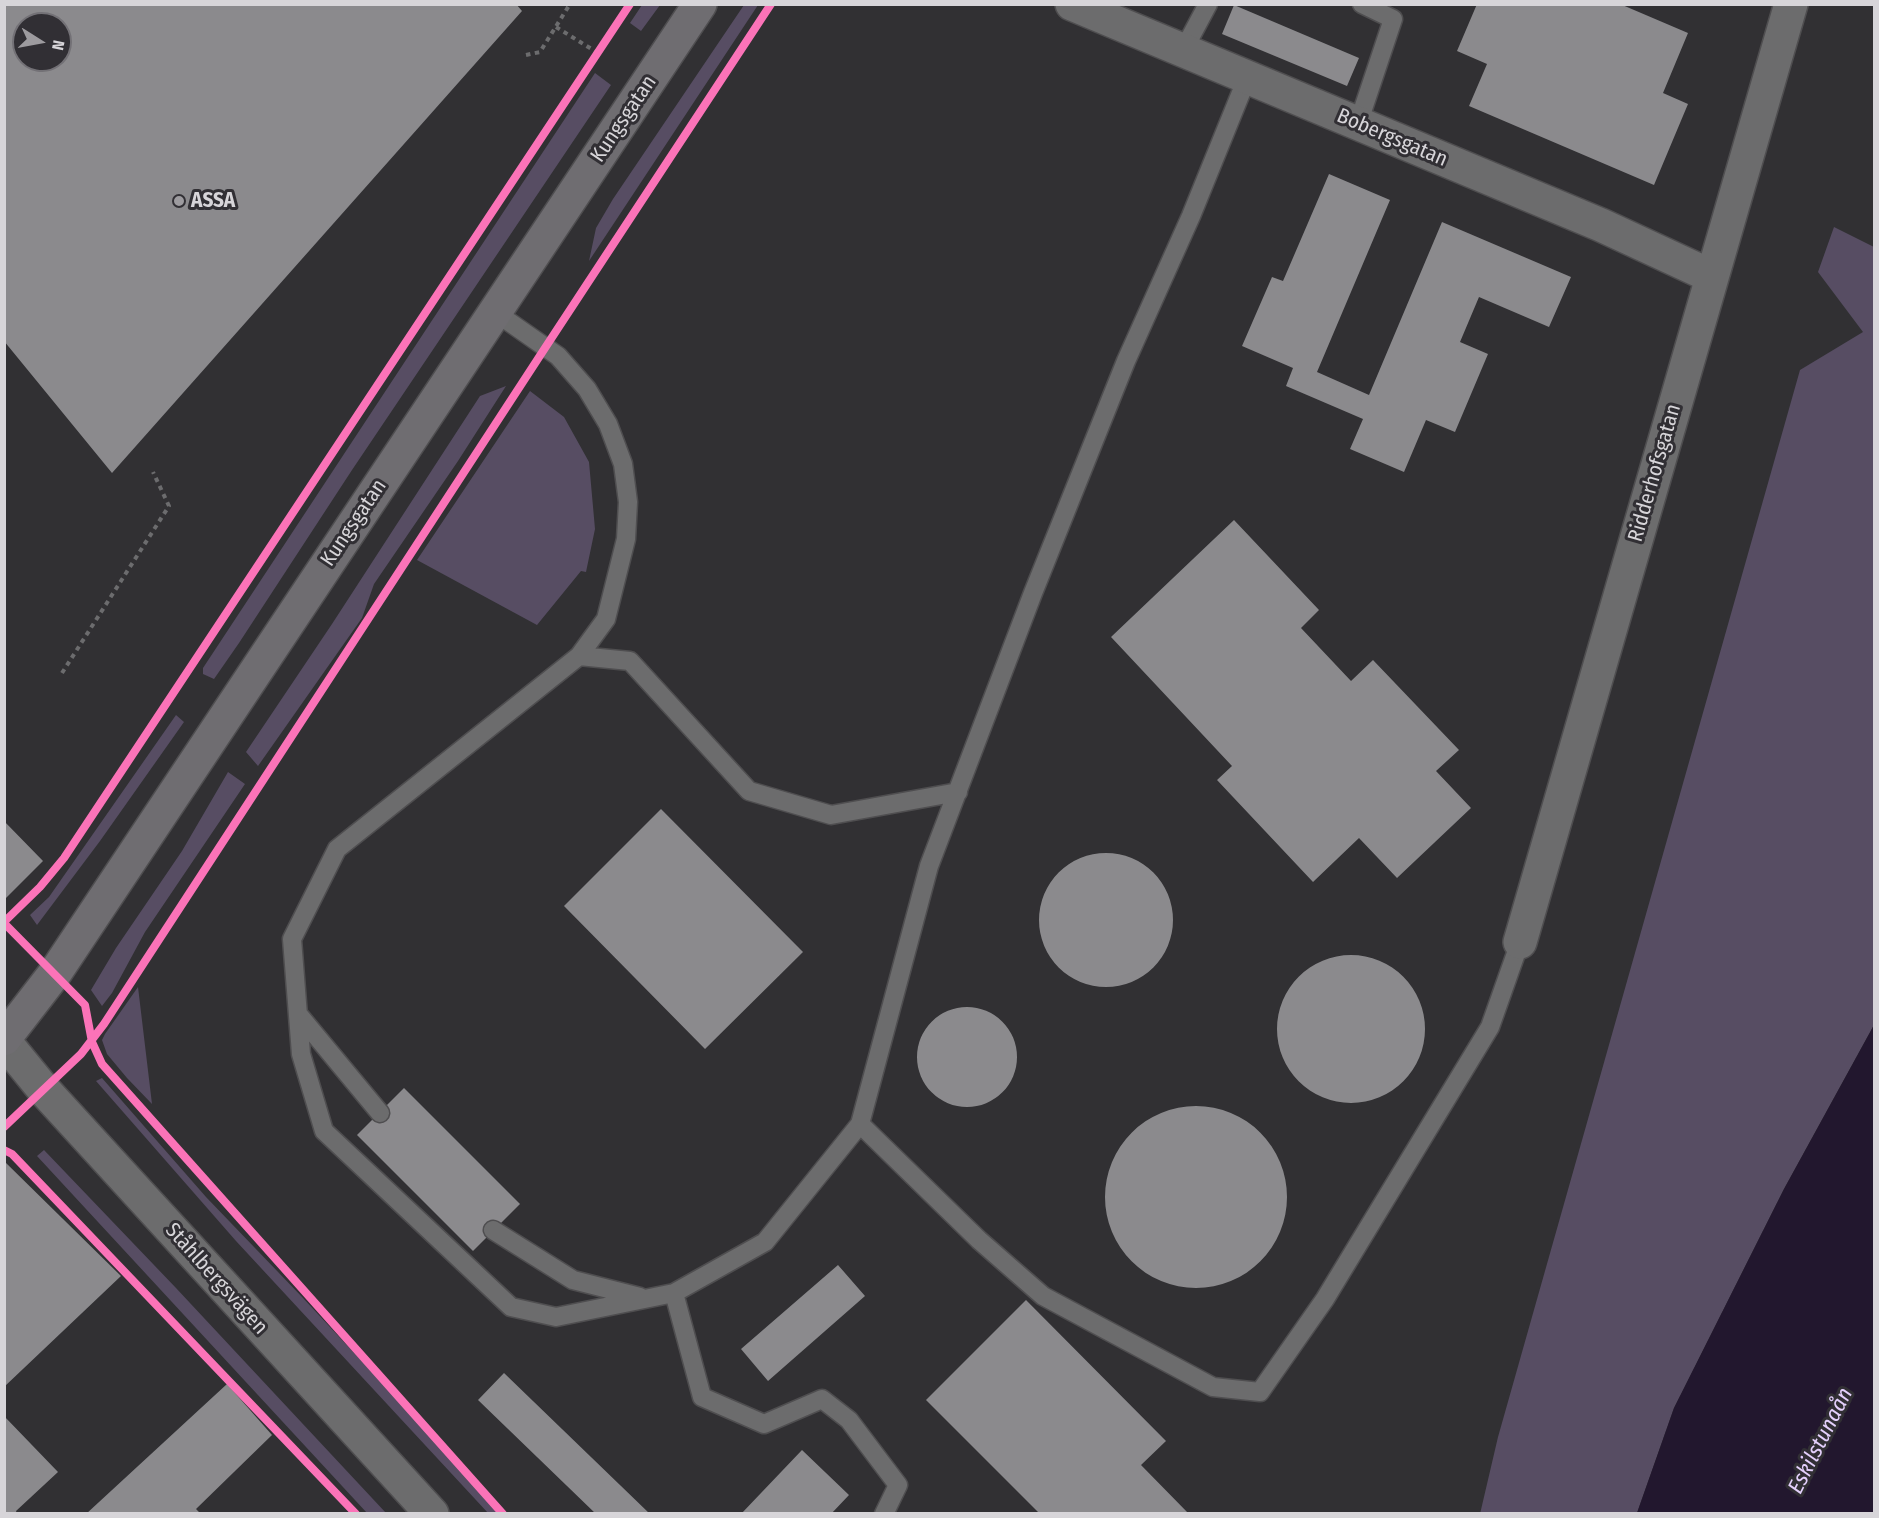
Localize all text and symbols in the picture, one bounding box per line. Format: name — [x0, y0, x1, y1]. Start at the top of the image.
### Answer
north arrow — [12, 12, 72, 72]
text: N — [48, 39, 68, 52]
street label: Kungsgatan — [586, 71, 662, 167]
street label: Bobergsgatan — [1333, 103, 1451, 173]
place label: ASSA — [191, 188, 235, 214]
marker: ASSA — [172, 194, 186, 208]
street label: Ridderhofsgatan — [1623, 401, 1687, 545]
street label: Kungsgatan — [316, 475, 392, 571]
street label: Ståhlbergsvägen — [159, 1218, 273, 1340]
water label: Eskilstunaån — [1783, 1384, 1859, 1498]

